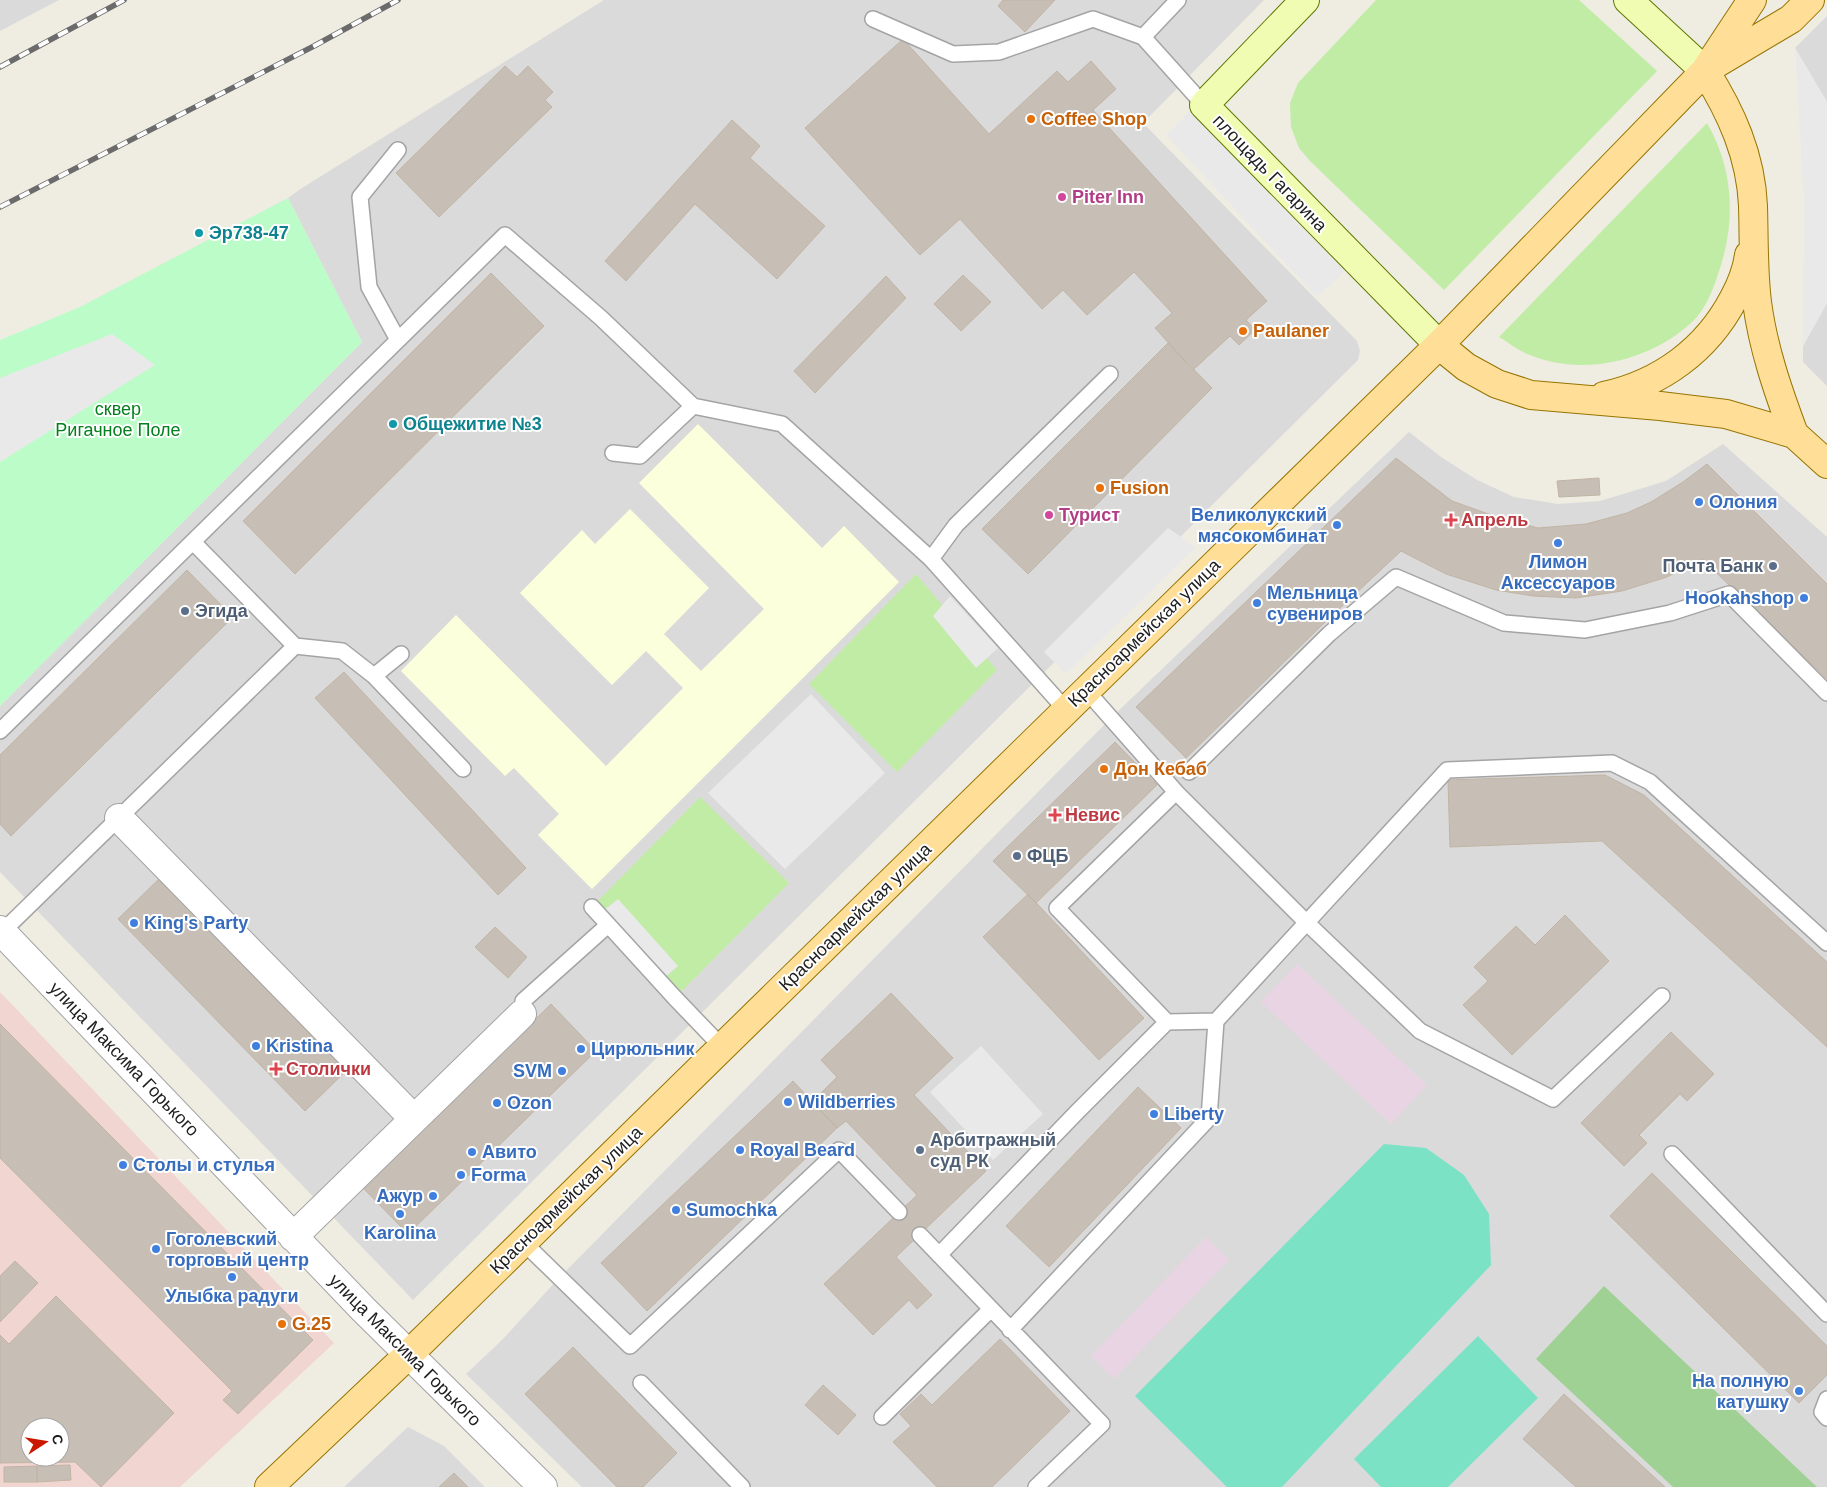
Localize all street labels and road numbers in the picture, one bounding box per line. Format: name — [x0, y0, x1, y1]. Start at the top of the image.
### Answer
street label: площадь Гагарина — [1209, 110, 1332, 236]
street label: Красноармейская улица — [1064, 554, 1225, 711]
street label: Красноармейская улица — [775, 838, 936, 995]
street label: улица Максима Горького — [45, 978, 203, 1140]
street label: Красноармейская улица — [486, 1121, 647, 1278]
street label: улица Максима Горького — [325, 1270, 485, 1430]

